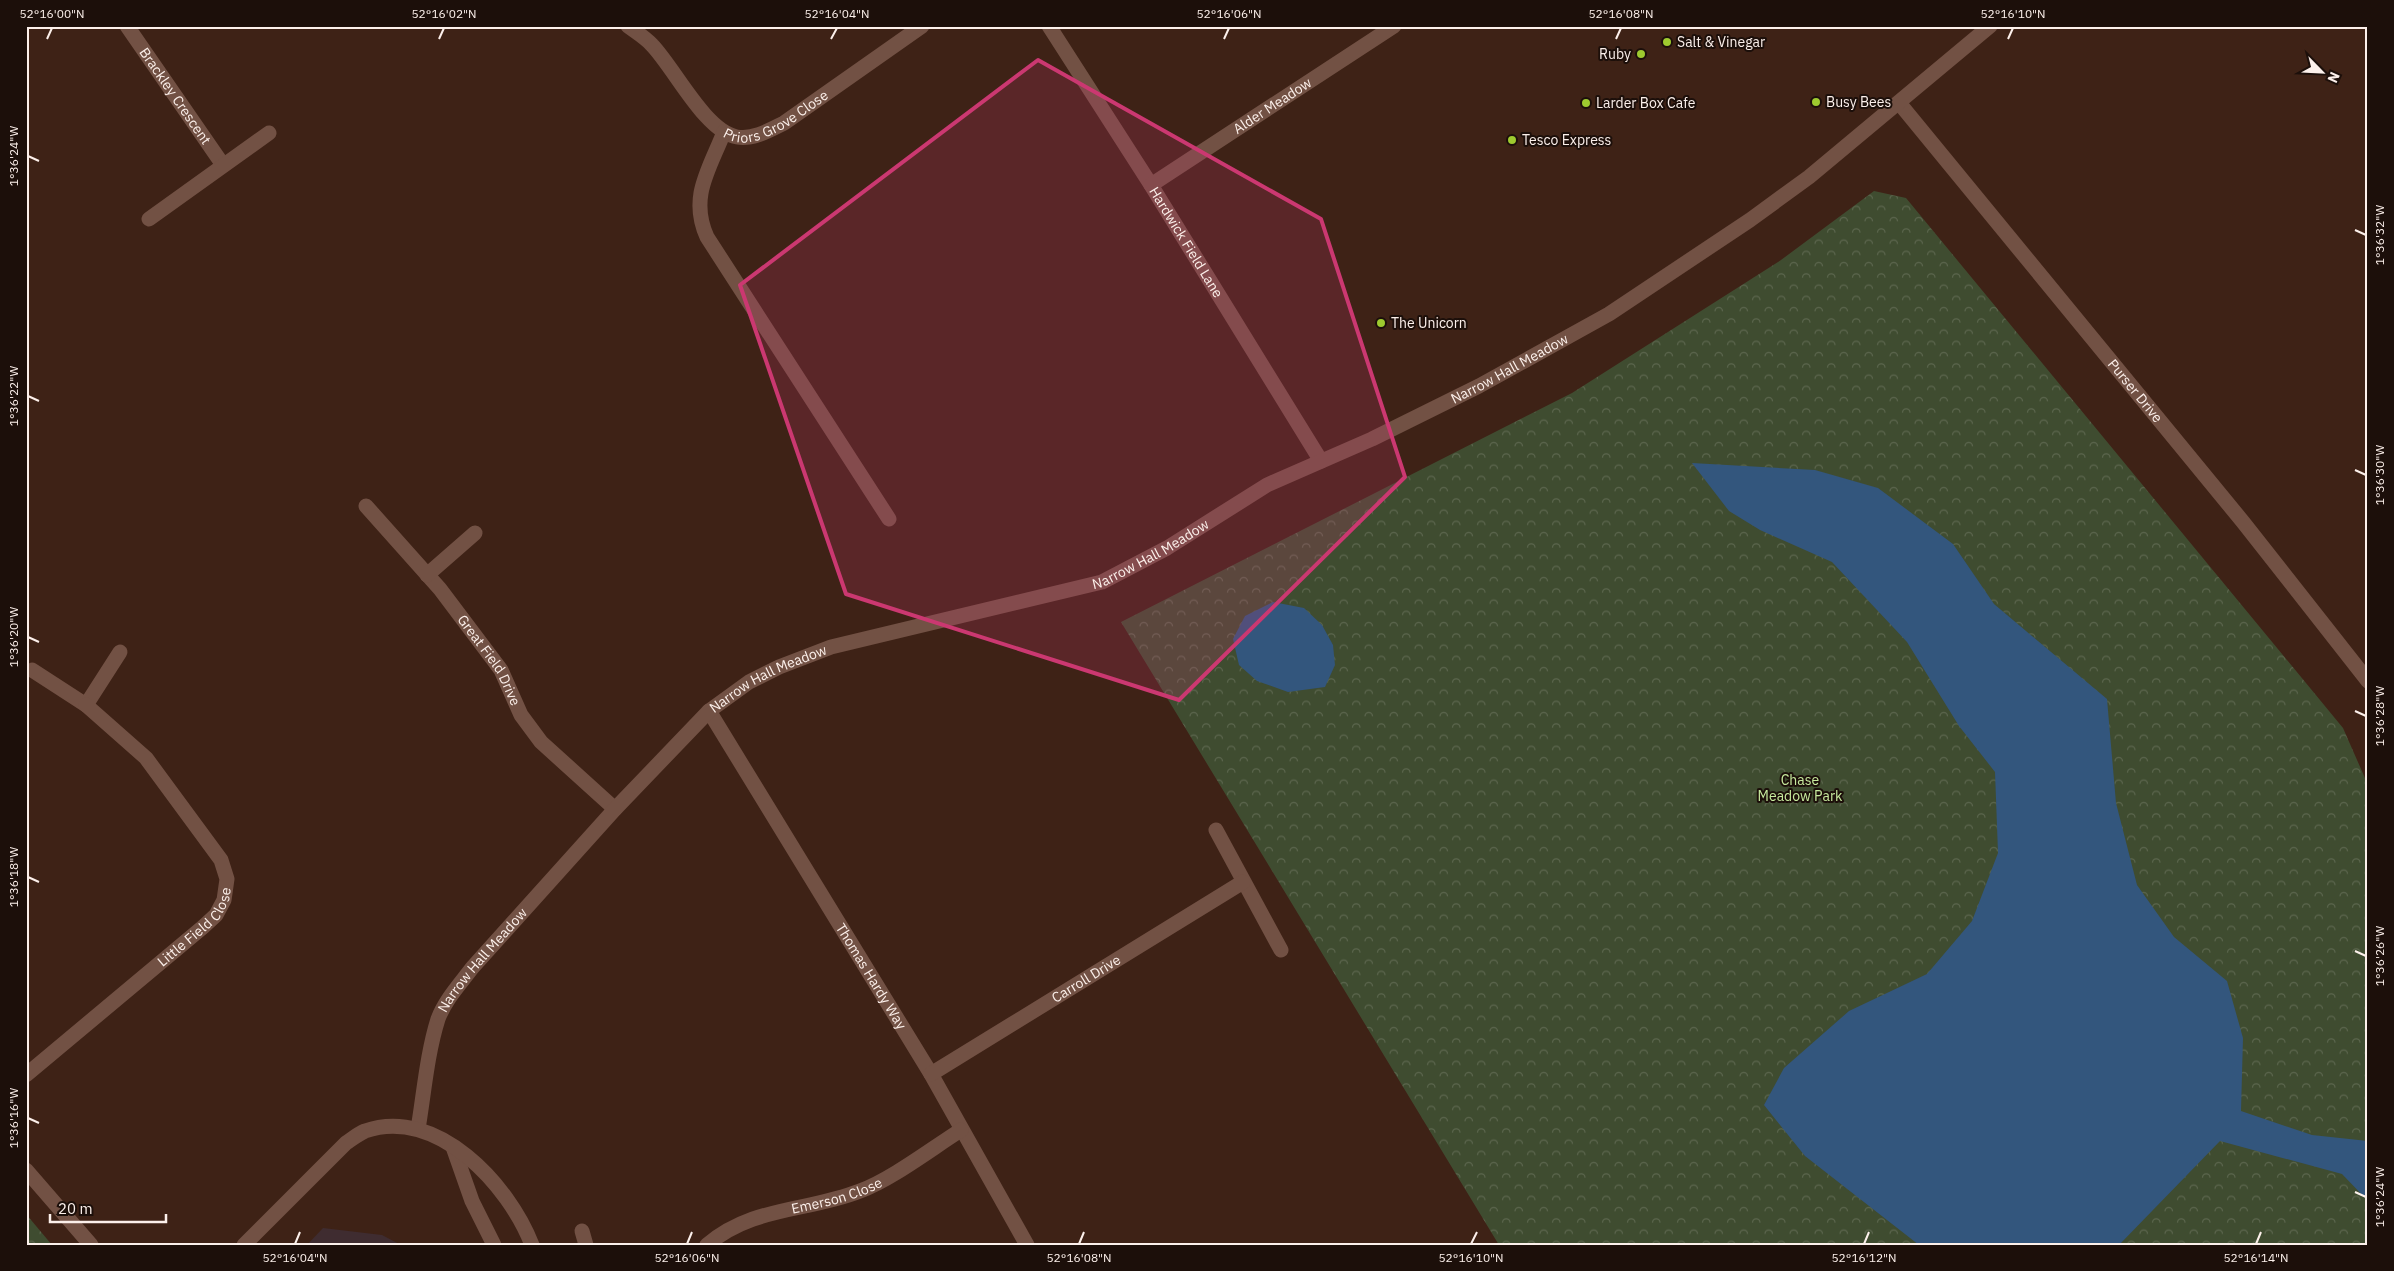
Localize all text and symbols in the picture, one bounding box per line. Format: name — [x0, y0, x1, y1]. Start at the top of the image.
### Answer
text: 52°16'00"N — [19, 6, 85, 21]
text: 52°16'02"N — [411, 6, 477, 21]
text: 52°16'04"N — [804, 6, 870, 21]
text: 52°16'06"N — [1196, 6, 1262, 21]
text: 52°16'08"N — [1588, 6, 1654, 21]
text: 52°16'10"N — [1980, 6, 2046, 21]
place label: Salt & Vinegar — [1677, 33, 1765, 51]
marker: Salt & Vinegar — [1661, 36, 1673, 48]
street label: Brackley Crescent — [136, 44, 215, 148]
place label: Ruby — [1599, 45, 1631, 63]
marker: Ruby — [1635, 48, 1647, 60]
north arrow — [2296, 48, 2346, 98]
text: N — [2324, 69, 2344, 86]
street label: Alder Meadow — [1230, 73, 1315, 138]
street label: Priors Grove Close — [720, 86, 832, 147]
place label: Busy Bees — [1826, 93, 1891, 111]
place label: Larder Box Cafe — [1596, 94, 1696, 112]
marker: Busy Bees — [1810, 96, 1822, 108]
marker: Larder Box Cafe — [1580, 97, 1592, 109]
text: 1°36'24"W — [6, 125, 21, 186]
place label: Tesco Express — [1522, 131, 1612, 149]
marker: Tesco Express — [1506, 134, 1518, 146]
street label: Hardwick Field Lane — [1145, 183, 1227, 301]
text: 1°36'32"W — [2372, 204, 2387, 265]
place label: The Unicorn — [1391, 314, 1467, 332]
marker: The Unicorn — [1375, 317, 1387, 329]
street label: Narrow Hall Meadow — [1448, 329, 1571, 408]
street label: Purser Drive — [2104, 355, 2167, 427]
text: 1°36'22"W — [6, 365, 21, 426]
text: 1°36'30"W — [2372, 444, 2387, 505]
street label: Narrow Hall Meadow — [1090, 515, 1212, 593]
text: 1°36'20"W — [6, 606, 21, 667]
street label: Great Field Drive — [453, 611, 525, 709]
street label: Narrow Hall Meadow — [706, 640, 830, 717]
text: 1°36'28"W — [2372, 685, 2387, 746]
park label: Chase Meadow Park — [1758, 771, 1843, 805]
text: 1°36'18"W — [6, 846, 21, 907]
street label: Little Field Close — [154, 886, 235, 970]
street label: Narrow Hall Meadow — [433, 904, 531, 1015]
street label: Thomas Hardy Way — [832, 920, 911, 1033]
text: 1°36'26"W — [2372, 925, 2387, 986]
street label: Carroll Drive — [1048, 950, 1124, 1007]
text: 1°36'16"W — [6, 1087, 21, 1148]
text: 1°36'24"W — [2372, 1166, 2387, 1227]
street label: Emerson Close — [790, 1173, 885, 1218]
scale bar — [50, 1191, 166, 1223]
text: 20 m — [58, 1199, 93, 1218]
text: 52°16'04"N — [262, 1250, 328, 1265]
text: 52°16'06"N — [654, 1250, 720, 1265]
text: 52°16'08"N — [1046, 1250, 1112, 1265]
text: 52°16'10"N — [1438, 1250, 1504, 1265]
text: 52°16'12"N — [1831, 1250, 1897, 1265]
text: 52°16'14"N — [2223, 1250, 2289, 1265]

